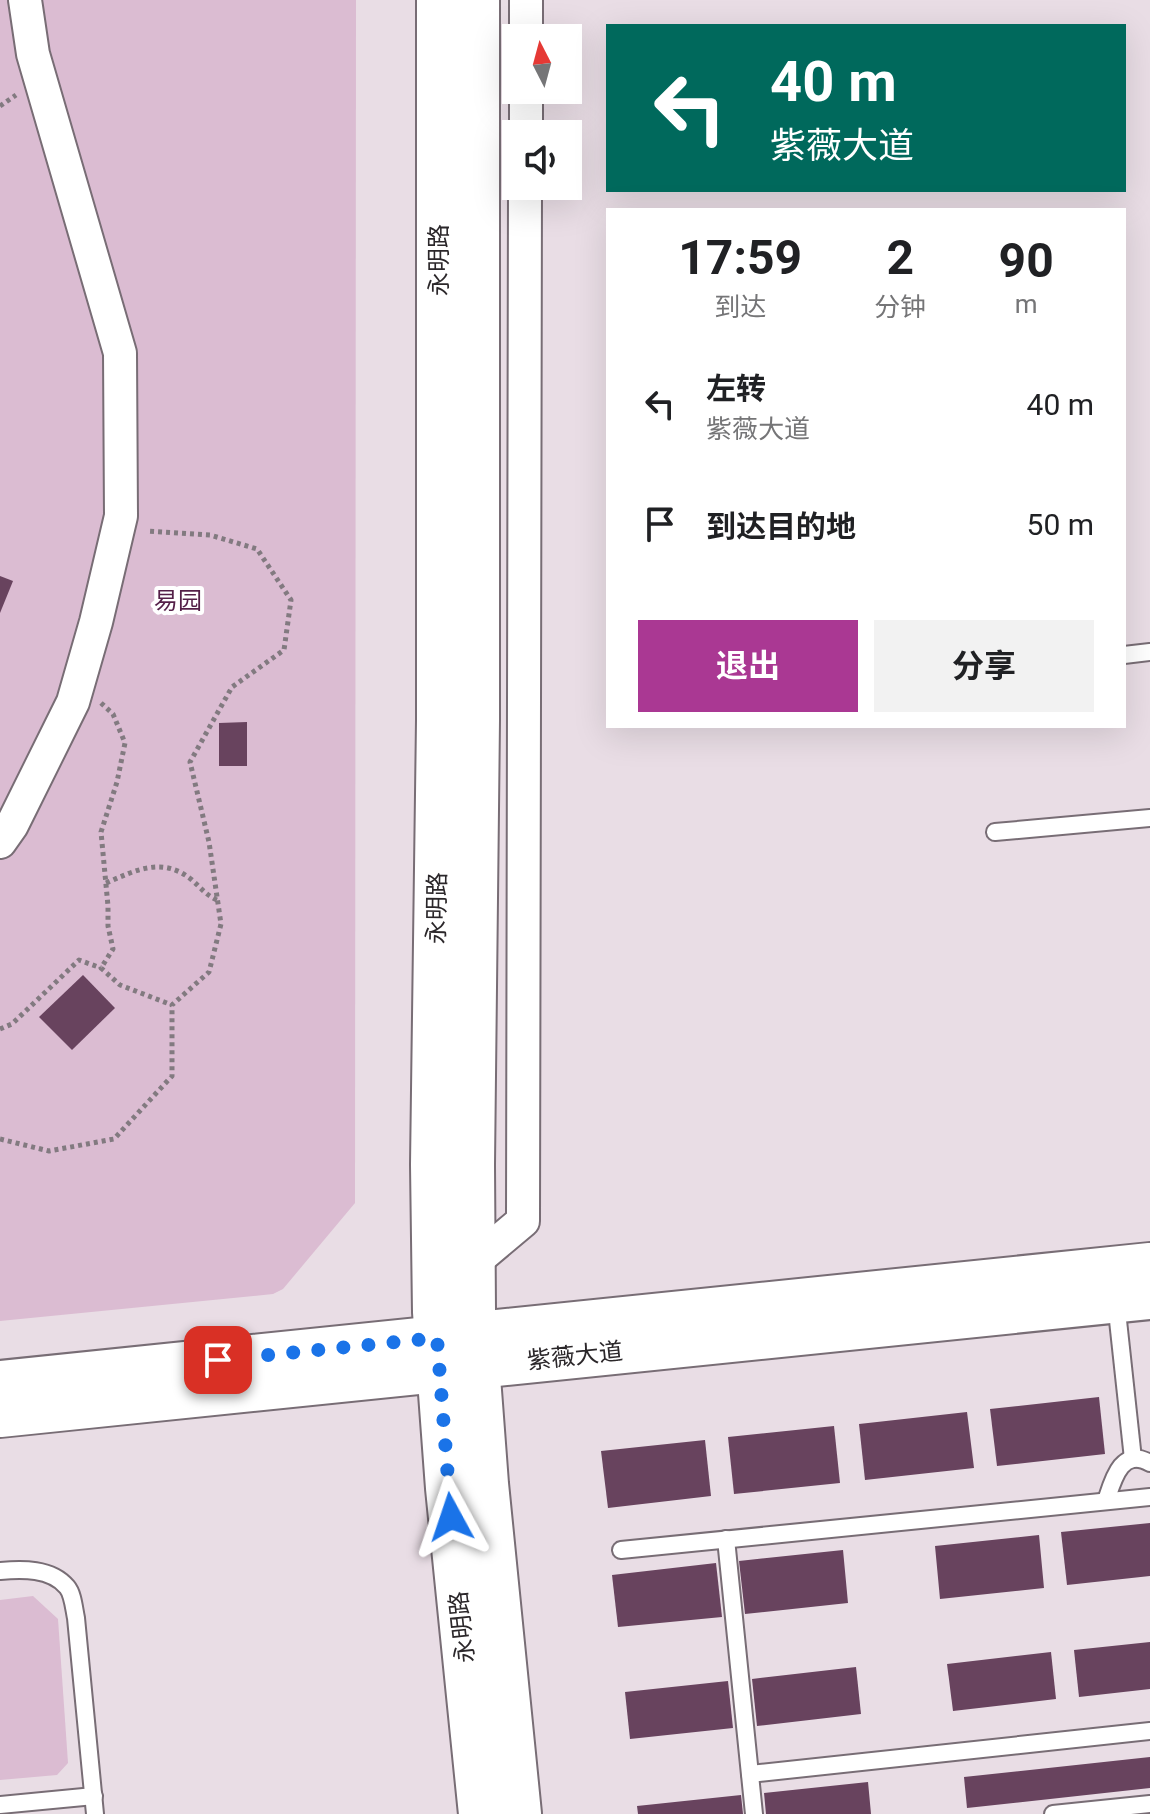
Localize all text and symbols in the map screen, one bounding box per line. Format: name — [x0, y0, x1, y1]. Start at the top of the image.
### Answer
north arrow — [502, 24, 582, 104]
map controls — [502, 24, 582, 200]
text: 40 m — [770, 49, 897, 115]
icon: left — [638, 56, 742, 160]
button: sound — [502, 120, 582, 200]
text: 紫薇大道 — [770, 125, 914, 167]
street label: 永明路 — [425, 224, 453, 296]
text: 17:59 — [678, 229, 802, 286]
text: 2 — [887, 229, 914, 286]
text: 90 — [999, 232, 1054, 289]
text: m — [1015, 289, 1038, 319]
text: 到达 — [714, 292, 766, 322]
text: 分钟 — [874, 292, 926, 322]
text: 左转 — [706, 371, 766, 406]
icon: left — [638, 382, 682, 426]
text: 40 m — [1027, 387, 1094, 422]
text: 紫薇大道 — [706, 414, 810, 444]
icon: arrive — [638, 502, 682, 546]
text: 50 m — [1027, 507, 1094, 542]
text: 到达目的地 — [706, 509, 856, 544]
park label: 易园 — [154, 587, 202, 615]
button: 退出 — [638, 620, 858, 712]
button: 分享 — [874, 620, 1094, 712]
street label: 永明路 — [422, 872, 452, 944]
pin — [184, 1326, 252, 1394]
street label: 紫薇大道 — [526, 1337, 624, 1375]
icon: arrive — [196, 1338, 240, 1382]
position arrow — [409, 1475, 493, 1559]
street label: 永明路 — [444, 1590, 480, 1664]

